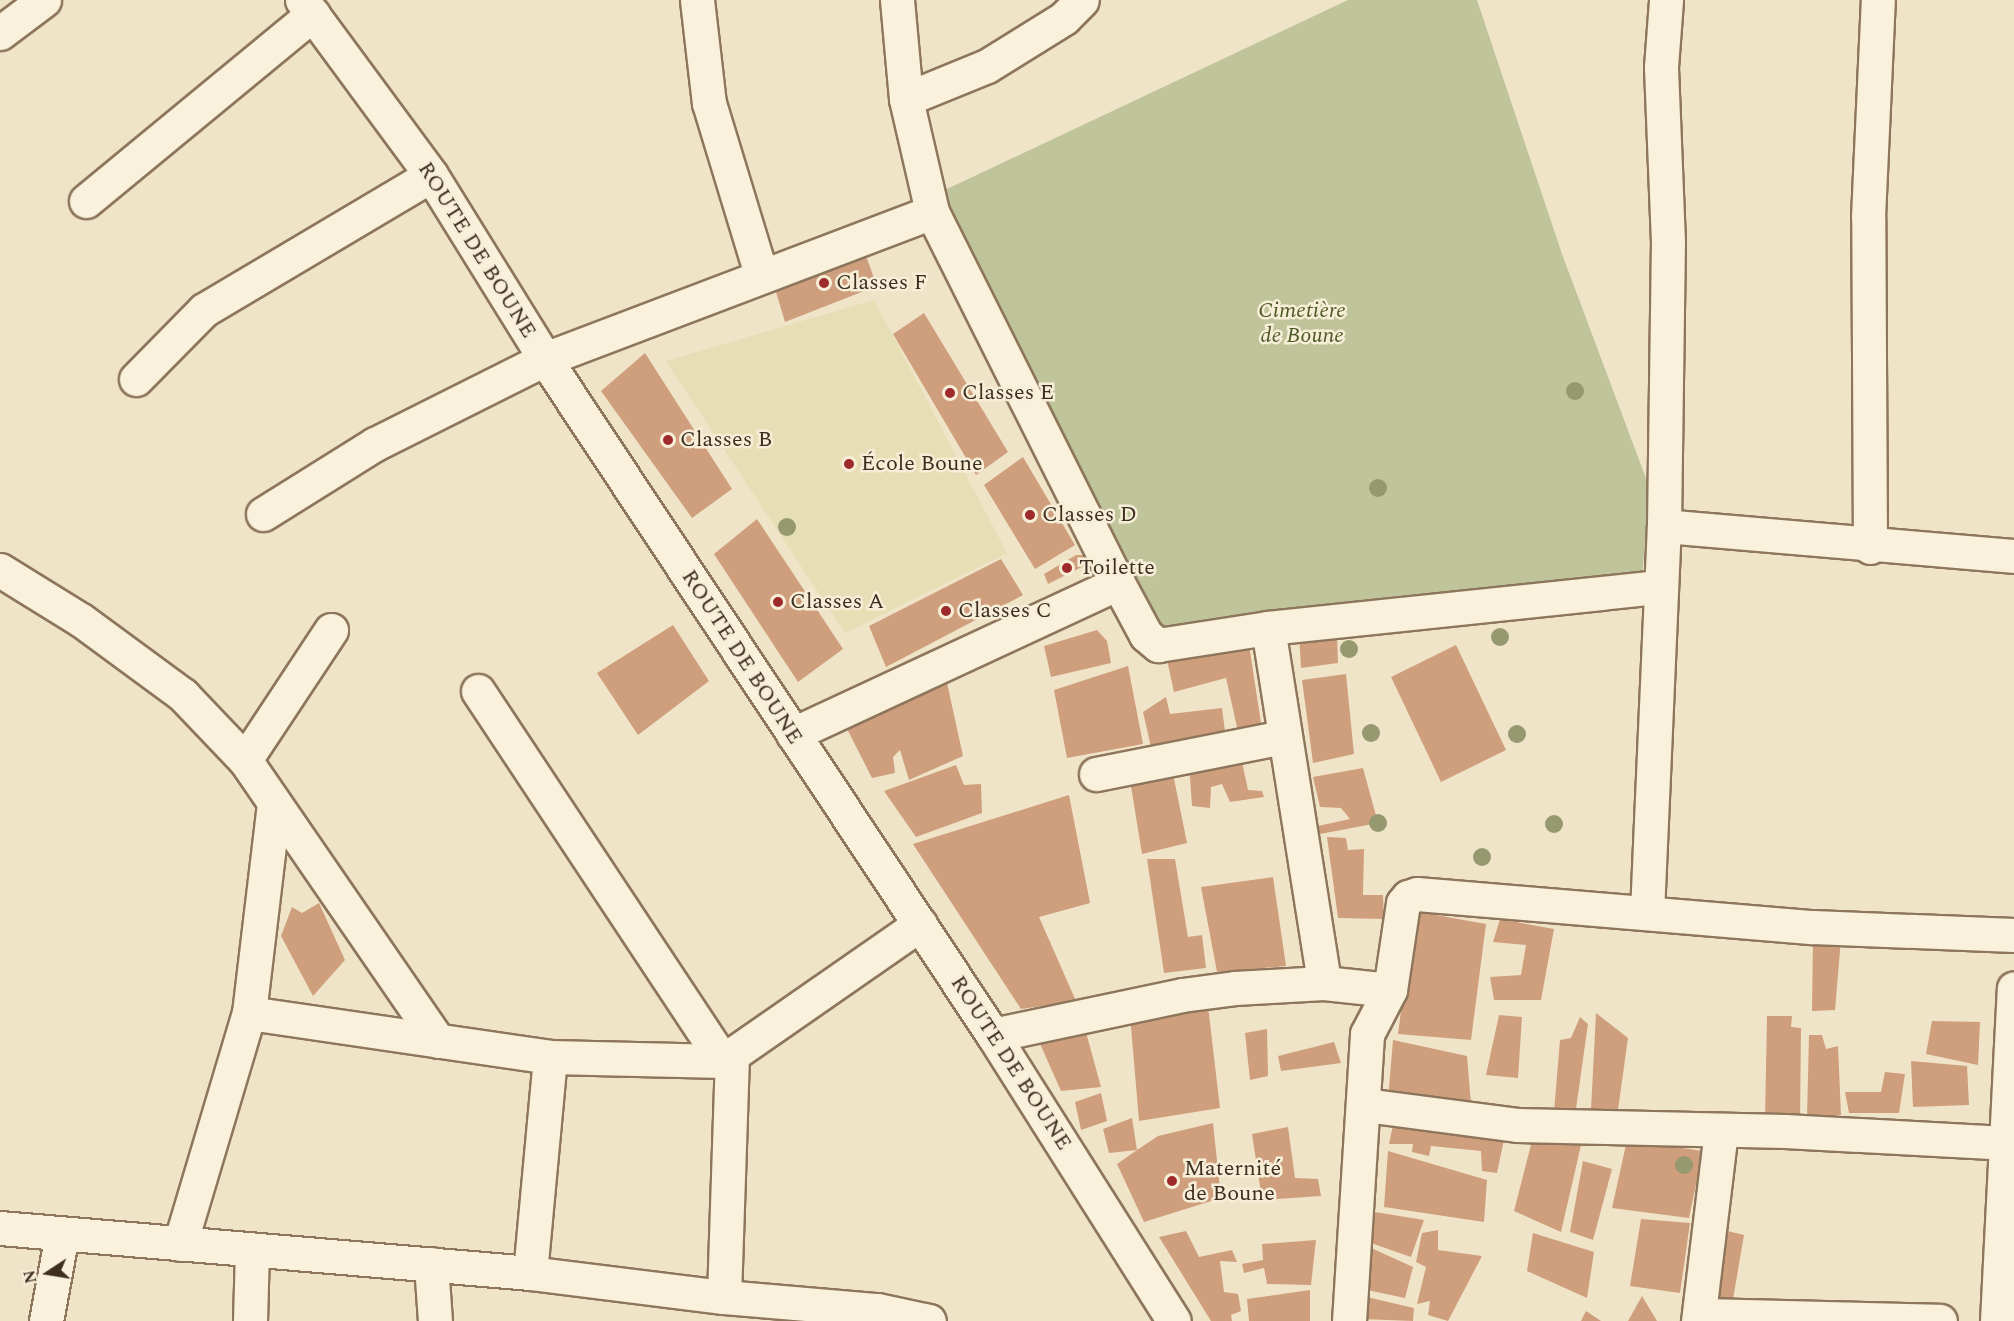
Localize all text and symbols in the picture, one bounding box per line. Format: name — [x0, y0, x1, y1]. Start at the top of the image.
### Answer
street label: ROUTE DE BOUNE — [412, 157, 542, 343]
place label: Classes F — [836, 270, 927, 296]
marker: Classes F — [817, 276, 831, 290]
park label: Cimetière de Boune — [1258, 297, 1346, 348]
place label: Classes E — [962, 380, 1054, 406]
marker: Classes E — [943, 386, 957, 400]
place label: Classes B — [680, 427, 772, 453]
marker: Classes B — [661, 433, 675, 447]
place label: École Boune — [861, 451, 983, 477]
marker: École Boune — [842, 457, 856, 471]
place label: Classes D — [1042, 502, 1137, 528]
marker: Classes D — [1023, 508, 1037, 522]
place label: Toilette — [1079, 555, 1155, 581]
marker: Toilette — [1060, 561, 1074, 575]
street label: ROUTE DE BOUNE — [676, 565, 808, 749]
place label: Classes A — [790, 589, 884, 615]
marker: Classes A — [771, 595, 785, 609]
place label: Classes C — [958, 598, 1052, 624]
marker: Classes C — [939, 604, 953, 618]
street label: ROUTE DE BOUNE — [945, 971, 1077, 1155]
place label: Maternité de Boune — [1184, 1155, 1281, 1206]
marker: Maternité de Boune — [1165, 1174, 1179, 1188]
north arrow — [18, 1243, 78, 1303]
text: N — [17, 1268, 43, 1286]

